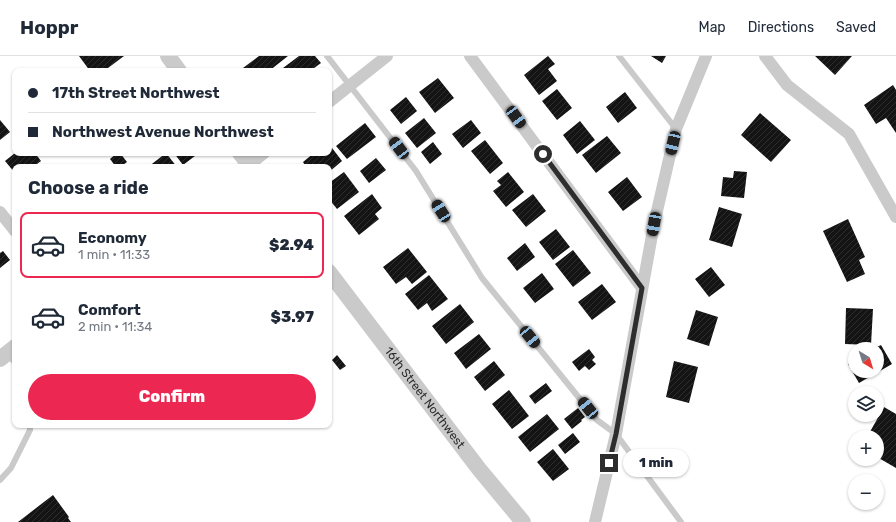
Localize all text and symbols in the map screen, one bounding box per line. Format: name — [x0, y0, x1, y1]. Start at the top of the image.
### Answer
text: Hoppr — [20, 16, 78, 39]
text: Map — [699, 19, 726, 36]
text: Directions — [748, 19, 814, 36]
text: Saved — [836, 19, 876, 36]
text: 17th Street Northwest — [52, 84, 220, 102]
car — [504, 104, 528, 130]
text: Northwest Avenue Northwest — [52, 123, 274, 141]
car — [664, 130, 682, 156]
car — [387, 135, 411, 161]
route start — [534, 145, 552, 163]
text: Choose a ride — [28, 177, 149, 199]
car — [430, 198, 452, 224]
car — [646, 211, 662, 237]
icon: car — [30, 227, 66, 263]
text: Economy — [78, 229, 147, 247]
text: $2.94 — [269, 236, 314, 254]
text: 1 min · 11:33 — [78, 247, 150, 262]
icon: car — [30, 299, 66, 335]
text: Comfort — [78, 301, 141, 319]
text: $3.97 — [271, 308, 314, 326]
text: 2 min · 11:34 — [78, 319, 152, 334]
car — [518, 324, 542, 350]
north arrow — [848, 342, 884, 378]
map controls — [848, 342, 884, 510]
street label: 16th Street Northwest — [382, 344, 468, 451]
button: Confirm — [28, 374, 316, 420]
button: layers — [848, 386, 884, 422]
car — [576, 395, 600, 421]
button: + — [848, 430, 884, 466]
callout: 1 min — [623, 449, 689, 477]
route end — [600, 454, 618, 472]
text: 1 min — [639, 455, 673, 470]
button: − — [848, 474, 884, 510]

